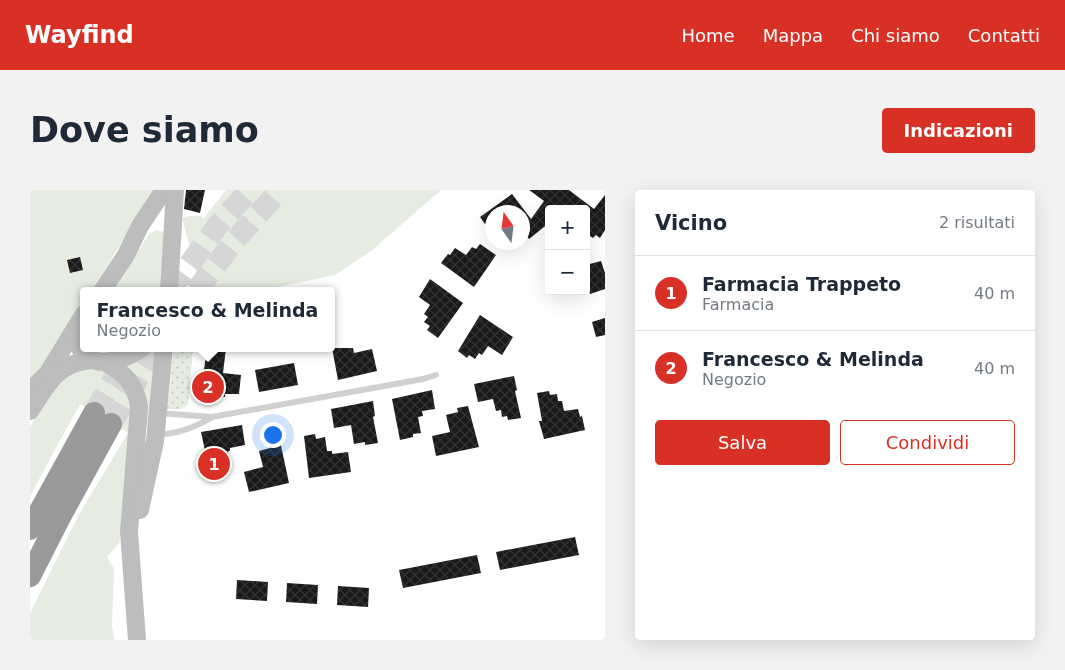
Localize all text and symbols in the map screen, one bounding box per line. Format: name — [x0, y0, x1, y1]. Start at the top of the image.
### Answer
text: Wayfind — [25, 21, 134, 49]
text: Home — [682, 25, 735, 46]
text: Mappa — [763, 25, 823, 46]
text: Chi siamo — [851, 25, 940, 46]
text: Contatti — [968, 25, 1040, 46]
button: Indicazioni — [882, 108, 1035, 153]
text: Dove siamo — [30, 110, 259, 150]
north arrow — [485, 205, 530, 250]
map controls — [545, 205, 590, 295]
button: + — [545, 205, 590, 250]
text: Vicino — [655, 211, 727, 235]
text: 2 risultati — [939, 213, 1015, 232]
button: − — [545, 250, 590, 295]
text: Farmacia Trappeto — [702, 273, 901, 295]
text: 1 — [665, 284, 677, 303]
text: 40 m — [974, 284, 1015, 303]
popup — [80, 287, 335, 352]
text: Farmacia — [702, 295, 774, 314]
text: Francesco & Melinda — [97, 299, 318, 321]
text: Negozio — [97, 321, 161, 340]
text: Francesco & Melinda — [702, 348, 924, 370]
text: 2 — [665, 359, 677, 378]
text: 40 m — [974, 359, 1015, 378]
pin: 2 — [192, 368, 224, 406]
text: Negozio — [702, 370, 766, 389]
button: Salva — [655, 420, 830, 465]
button: Condividi — [840, 420, 1015, 465]
your location — [260, 422, 286, 448]
pin: 1 — [198, 445, 230, 483]

